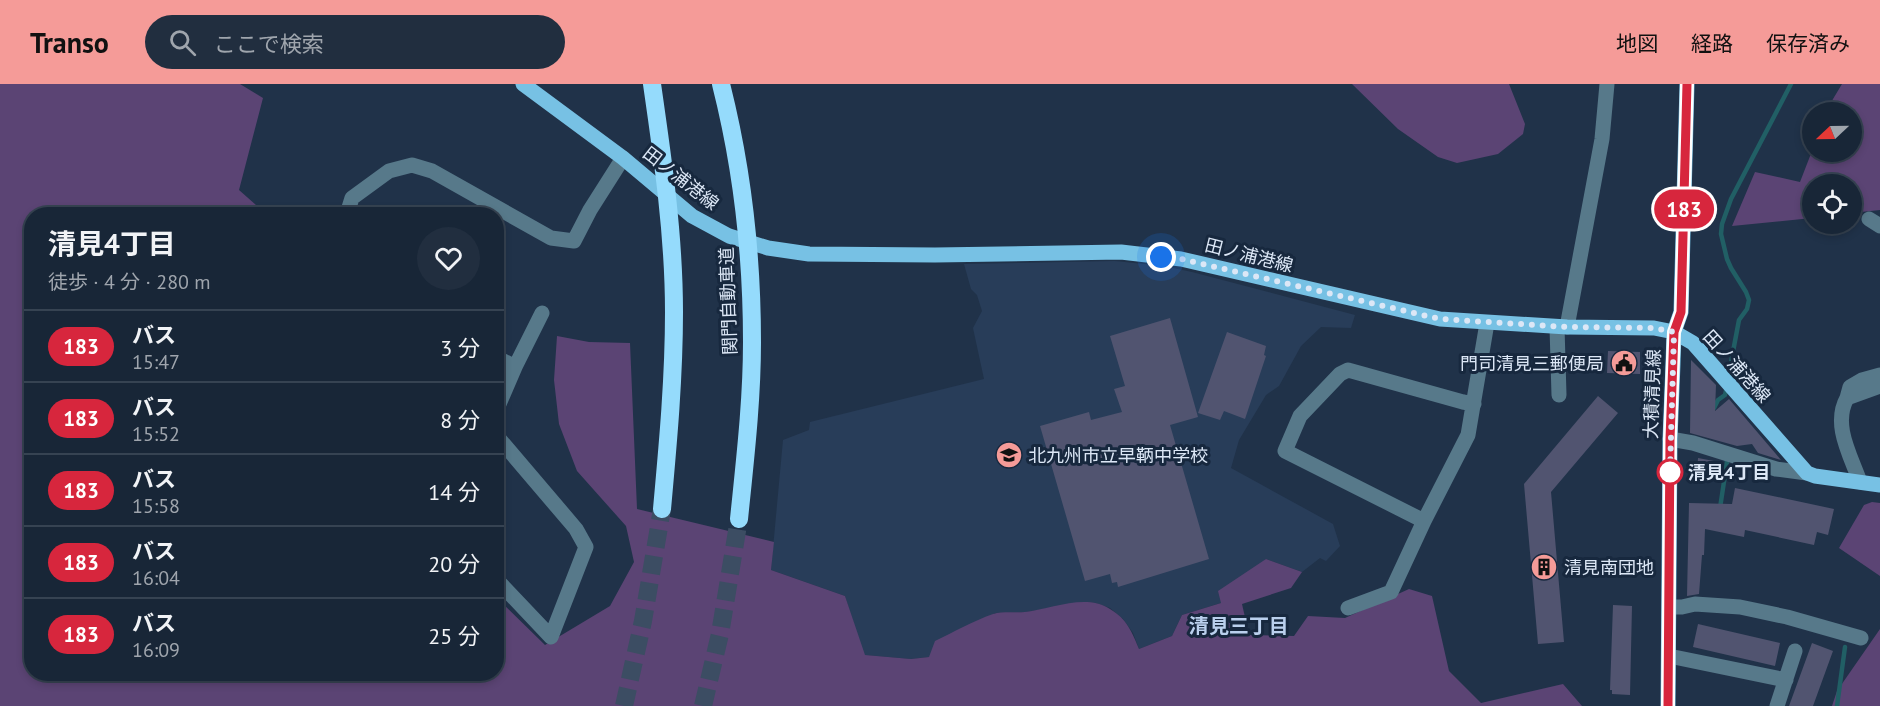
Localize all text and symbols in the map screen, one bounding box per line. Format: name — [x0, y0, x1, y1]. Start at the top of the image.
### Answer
search box — [145, 15, 565, 69]
text: Transo — [30, 24, 109, 61]
icon: search — [166, 26, 199, 59]
text: ここで検索 — [214, 30, 324, 58]
text: 地図 — [1616, 30, 1658, 57]
text: 経路 — [1691, 30, 1733, 57]
text: 保存済み — [1766, 30, 1850, 57]
north arrow — [1802, 102, 1862, 162]
map controls — [1802, 102, 1862, 234]
street label: 田ノ浦港線 — [638, 141, 724, 215]
button: locate — [1802, 174, 1862, 234]
line badge: 183 — [1650, 190, 1718, 228]
text: 183 — [1666, 196, 1702, 223]
text: 清見4丁目 — [48, 225, 176, 262]
button: heart — [417, 227, 480, 290]
street label: 田ノ浦港線 — [1203, 233, 1295, 277]
your location — [1146, 242, 1176, 272]
street label: 関門自動車道 — [715, 247, 741, 355]
text: 徒歩 · 4 分 · 280 m — [48, 269, 211, 295]
text: バス — [132, 321, 176, 349]
street label: 田ノ浦港線 — [1698, 325, 1776, 407]
text: 183 — [63, 333, 99, 360]
text: 3 分 — [440, 334, 480, 362]
public building icon: 門司清見三郵便局 — [1609, 348, 1639, 378]
text: 15:47 — [132, 349, 180, 375]
street label: 大積清見線 — [1639, 349, 1665, 439]
place label: 門司清見三郵便局 — [1460, 352, 1604, 375]
text: バス — [132, 393, 176, 421]
text: 183 — [63, 405, 99, 432]
text: 8 分 — [440, 406, 480, 434]
text: 15:52 — [132, 421, 180, 447]
school or university icon: 北九州市立早鞆中学校 — [994, 440, 1024, 470]
place label: 北九州市立早鞆中学校 — [1028, 444, 1208, 467]
marker: 清見4丁目 — [1657, 459, 1683, 485]
place label: 清見4丁目 — [1688, 461, 1770, 484]
text: バス — [132, 465, 176, 493]
text: 183 — [63, 477, 99, 504]
text: 14 分 — [428, 478, 480, 506]
text: 15:58 — [132, 493, 180, 519]
text: バス — [132, 537, 176, 565]
text: 183 — [63, 549, 99, 576]
text: 20 分 — [428, 550, 480, 578]
building icon: 清見南団地 — [1529, 552, 1559, 582]
place label: 清見南団地 — [1564, 556, 1654, 579]
text: 16:04 — [132, 565, 180, 591]
text: バス — [132, 609, 176, 637]
district label: 清見三丁目 — [1189, 613, 1289, 639]
text: 183 — [63, 621, 99, 648]
text: 25 分 — [428, 622, 480, 650]
text: 16:09 — [132, 637, 180, 663]

